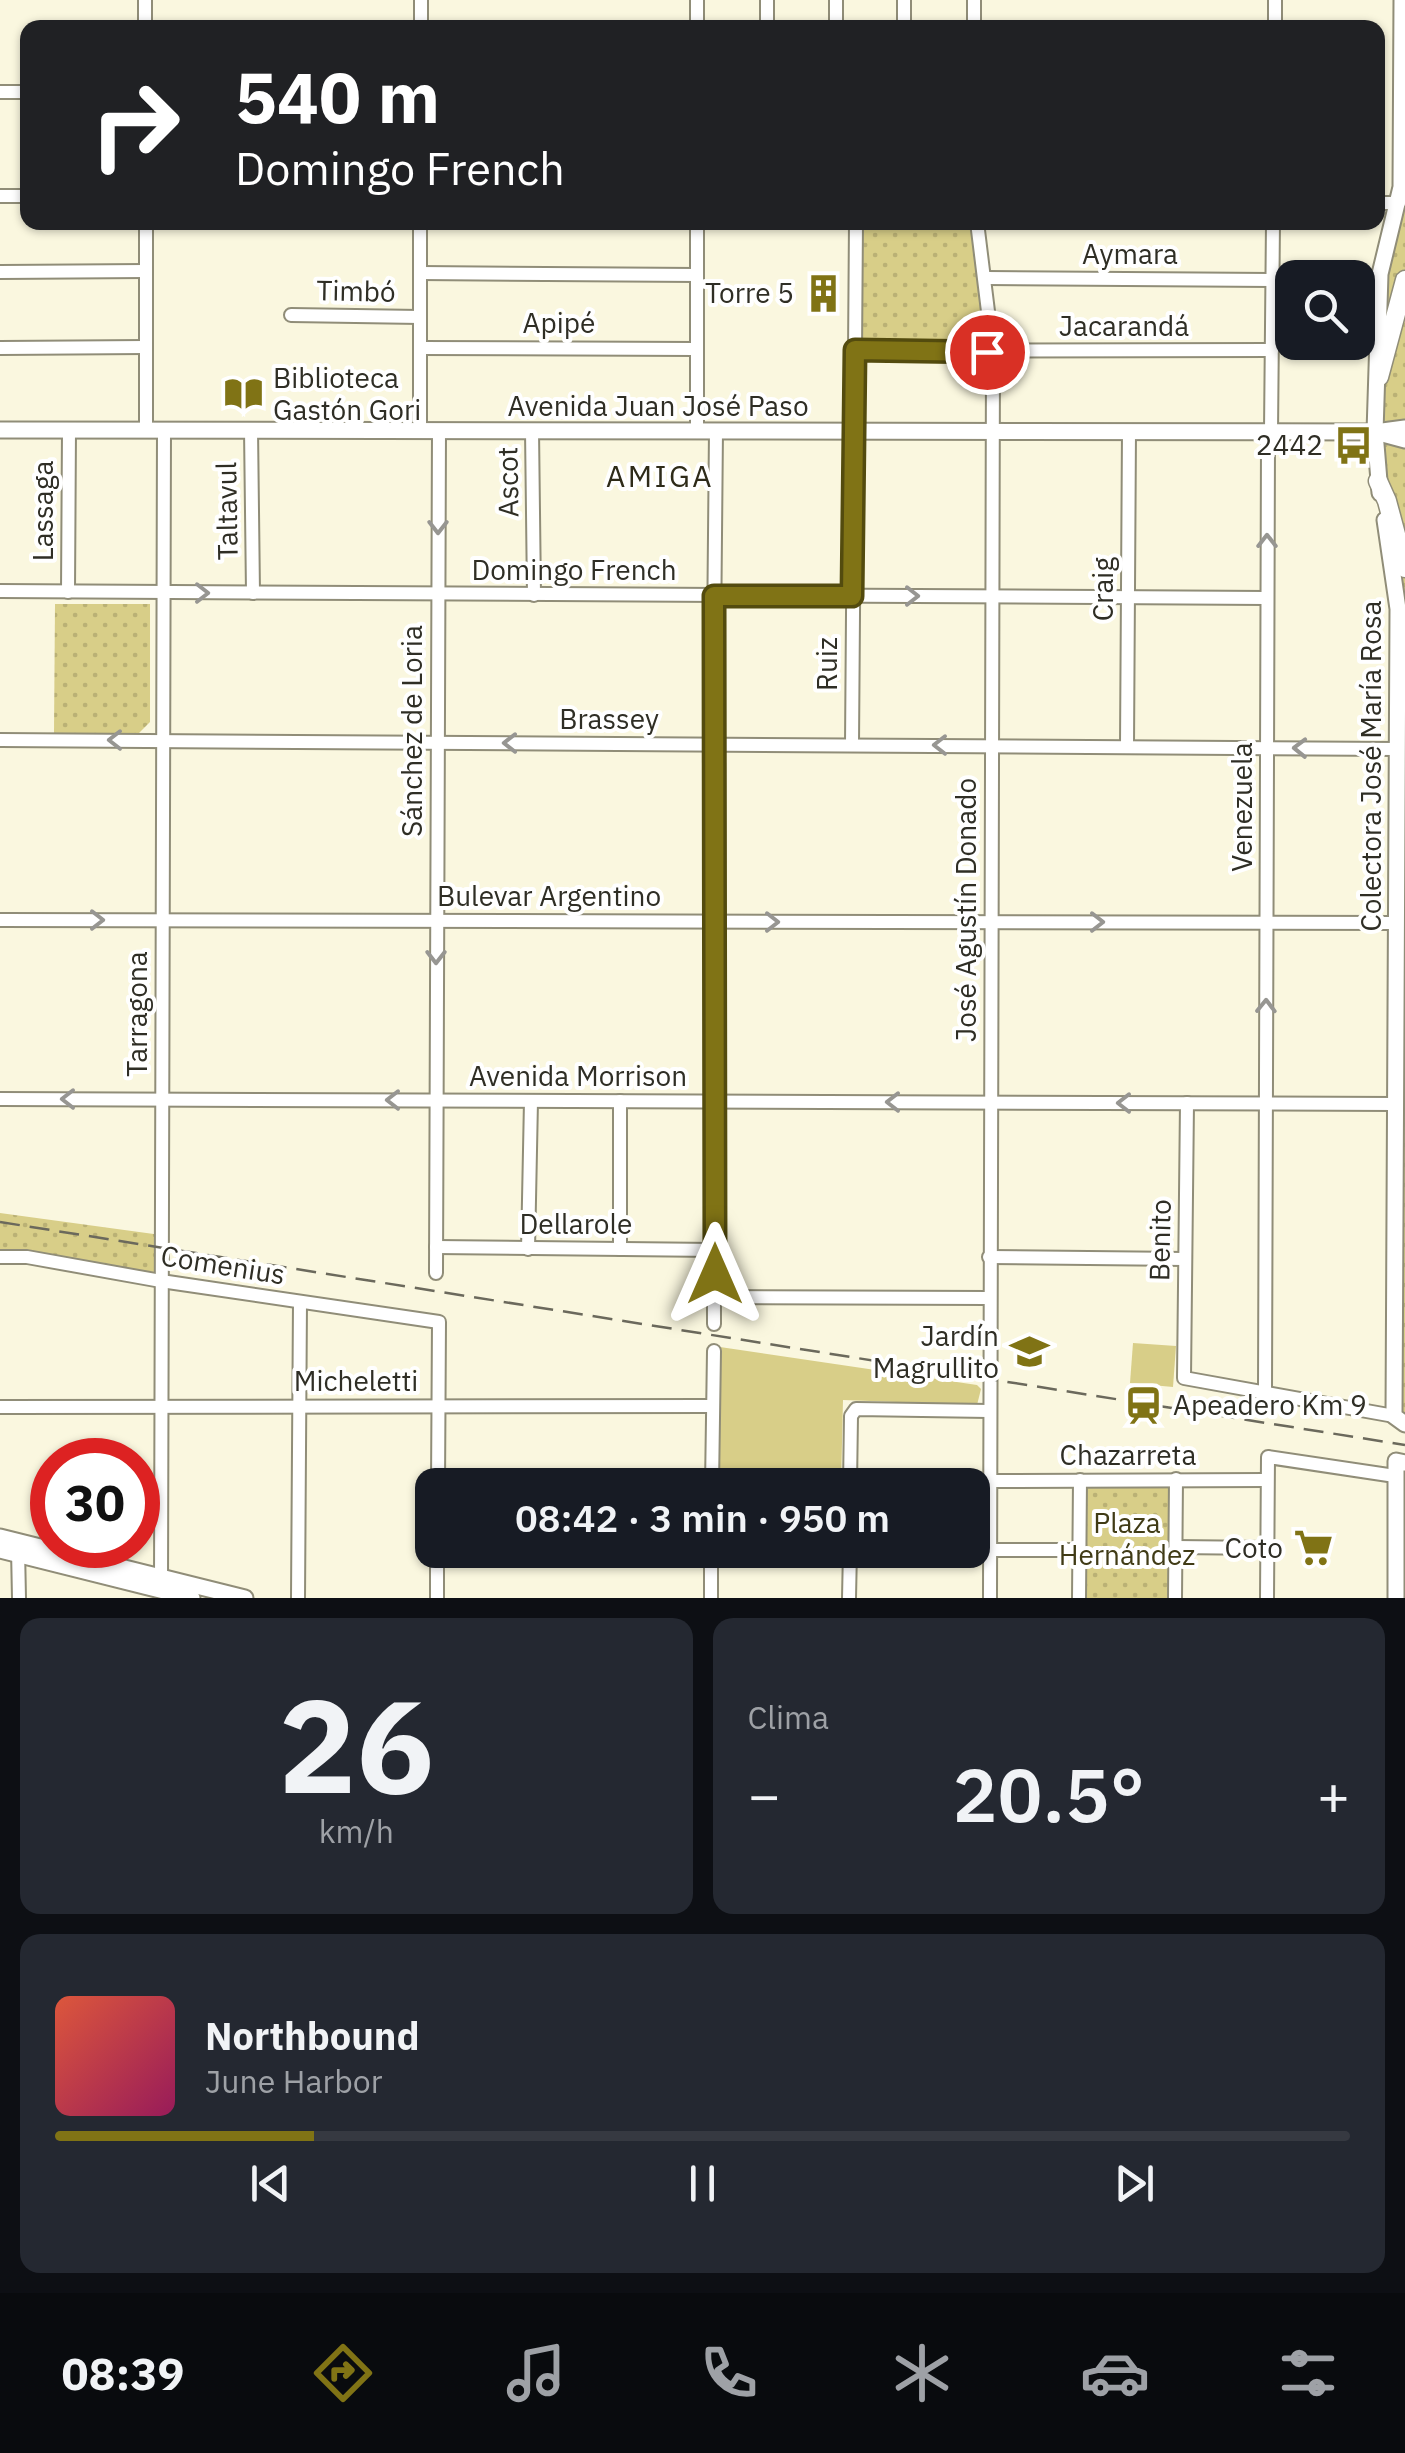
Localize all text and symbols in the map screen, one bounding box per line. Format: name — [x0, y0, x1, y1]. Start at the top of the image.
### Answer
text: 540 m — [235, 51, 440, 142]
icon: right — [70, 60, 200, 190]
text: Domingo French — [235, 139, 565, 197]
street label: Aymara — [1082, 235, 1178, 272]
map controls — [1275, 260, 1375, 360]
button: search — [1275, 260, 1375, 360]
street label: Timbó — [316, 271, 396, 310]
building icon: Torre 5 — [803, 272, 845, 314]
place label: Torre 5 — [705, 274, 794, 311]
street label: Apipé — [523, 304, 595, 341]
street label: Jacarandá — [1059, 307, 1189, 344]
pin — [945, 310, 1030, 395]
icon: arrive — [960, 325, 1015, 380]
place label: Biblioteca Gastón Gori — [273, 359, 421, 428]
library icon: Biblioteca Gastón Gori — [222, 373, 264, 415]
street label: Avenida Juan José Paso — [507, 387, 809, 424]
bus stop icon: 2442 — [1332, 424, 1374, 466]
place label: 2442 — [1256, 426, 1323, 463]
street label: Ascot — [488, 446, 527, 518]
district label: AMIGA — [606, 456, 714, 495]
street label: Lassaga — [24, 461, 61, 561]
street label: Taltavul — [207, 462, 246, 560]
one-way arrow — [427, 520, 449, 536]
one-way arrow — [1256, 532, 1278, 548]
street label: Domingo French — [471, 551, 677, 588]
street label: Craig — [1084, 557, 1121, 621]
one-way arrow — [195, 582, 211, 603]
one-way arrow — [906, 585, 921, 607]
street label: Colectora José María Rosa — [1352, 600, 1389, 932]
street label: Sánchez de Loria — [393, 625, 430, 837]
street label: Ruiz — [808, 637, 845, 691]
street label: Brassey — [559, 700, 659, 737]
one-way arrow — [107, 729, 122, 751]
one-way arrow — [502, 732, 518, 754]
one-way arrow — [932, 734, 948, 756]
one-way arrow — [1292, 737, 1308, 758]
street label: Venezuela — [1223, 742, 1260, 872]
street label: José Agustín Donado — [947, 778, 984, 1042]
street label: Bulevar Argentino — [437, 877, 661, 914]
one-way arrow — [90, 909, 106, 931]
one-way arrow — [766, 911, 781, 933]
one-way arrow — [1090, 912, 1106, 933]
one-way arrow — [425, 950, 447, 966]
street label: Tarragona — [118, 951, 155, 1077]
one-way arrow — [1255, 997, 1277, 1012]
street label: Avenida Morrison — [469, 1057, 687, 1094]
one-way arrow — [59, 1089, 75, 1110]
one-way arrow — [384, 1089, 400, 1111]
one-way arrow — [884, 1091, 900, 1113]
one-way arrow — [1115, 1092, 1130, 1114]
street label: Benito — [1140, 1199, 1179, 1281]
street label: Dellarole — [519, 1205, 633, 1242]
position arrow — [663, 1222, 767, 1326]
street label: Comenius — [158, 1236, 288, 1293]
place label: Jardín Magrullito — [873, 1317, 999, 1386]
school or university icon: Jardín Magrullito — [1008, 1331, 1050, 1373]
street label: Micheletti — [294, 1362, 418, 1399]
station icon: Apeadero Km 9 — [1122, 1384, 1164, 1426]
place label: Apeadero Km 9 — [1173, 1386, 1367, 1423]
street label: Chazarreta — [1060, 1436, 1196, 1473]
speed limit sign: 30 — [30, 1438, 160, 1568]
text: 08:42 · 3 min · 950 m — [515, 1493, 890, 1542]
park label: Plaza Hernández — [1059, 1504, 1195, 1573]
supermarket icon: Coto — [1292, 1527, 1334, 1569]
place label: Coto — [1225, 1529, 1283, 1566]
text: 26 — [278, 1660, 434, 1829]
text: Clima — [748, 1696, 829, 1738]
text: 20.5° — [952, 1745, 1145, 1843]
text: − — [748, 1759, 781, 1830]
text: + — [1317, 1759, 1350, 1830]
text: km/h — [319, 1810, 394, 1852]
text: Northbound — [205, 2011, 420, 2060]
text: June Harbor — [205, 2060, 382, 2102]
icon: previous — [243, 2156, 298, 2211]
icon: pause — [675, 2156, 730, 2211]
icon: next — [1107, 2156, 1162, 2211]
icon: directions — [308, 2338, 378, 2408]
icon: music — [501, 2338, 571, 2408]
icon: phone — [694, 2338, 764, 2408]
icon: climate — [887, 2338, 957, 2408]
icon: car — [1080, 2338, 1150, 2408]
icon: filters — [1273, 2338, 1343, 2408]
text: 08:39 — [62, 2344, 184, 2402]

